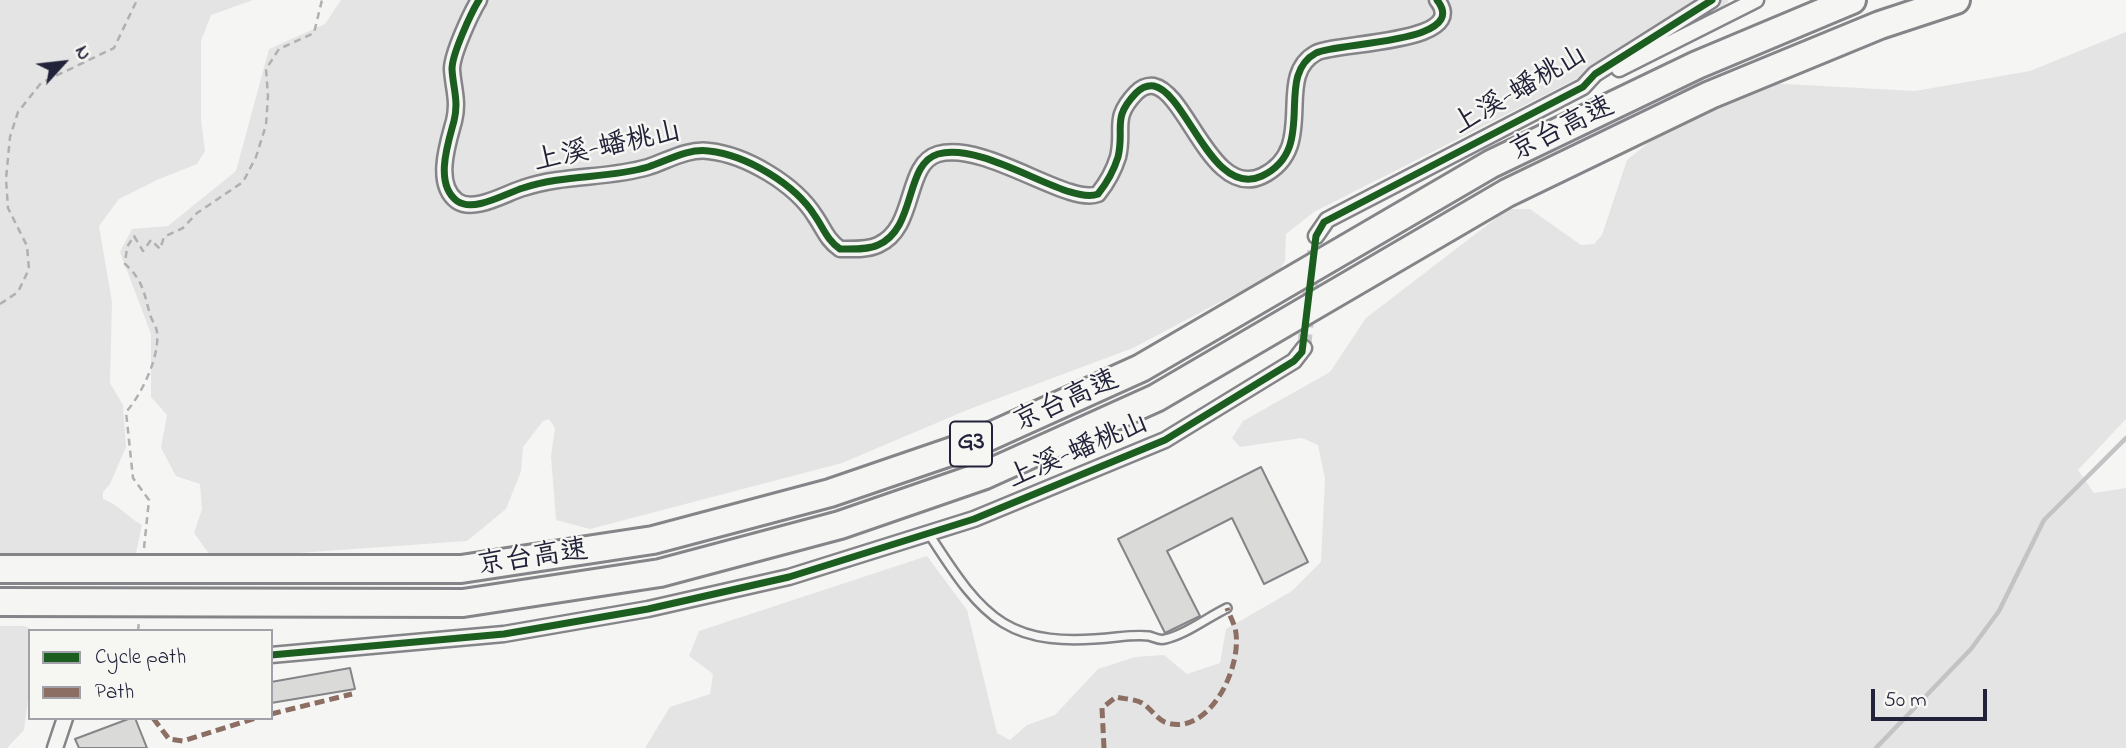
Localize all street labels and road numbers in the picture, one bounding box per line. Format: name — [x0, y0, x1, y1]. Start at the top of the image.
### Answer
street label: 上溪-蟠桃山 — [1447, 40, 1595, 144]
street label: 京台高速 — [1505, 91, 1621, 171]
street label: 上溪-蟠桃山 — [531, 117, 685, 181]
street label: 京台高速 — [1009, 365, 1125, 441]
street label: 上溪-蟠桃山 — [1003, 408, 1155, 498]
road number: G3 — [950, 422, 992, 466]
street label: 京台高速 — [475, 536, 591, 584]

